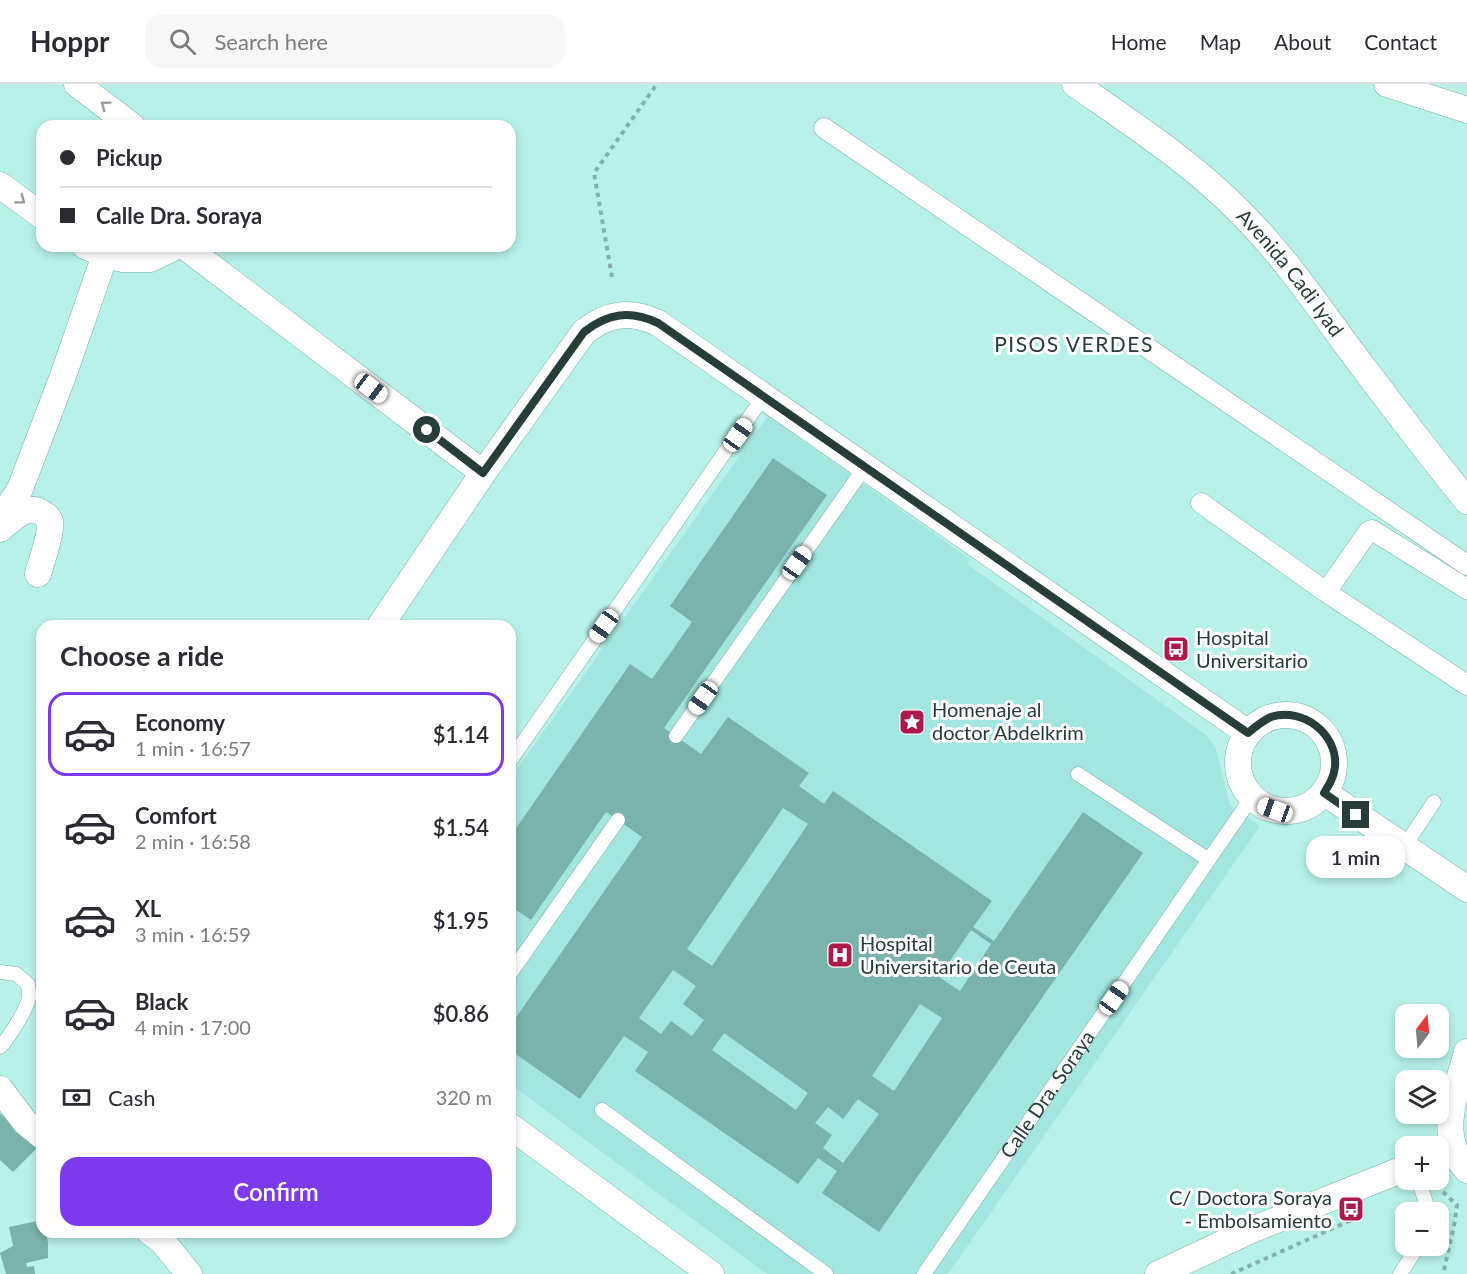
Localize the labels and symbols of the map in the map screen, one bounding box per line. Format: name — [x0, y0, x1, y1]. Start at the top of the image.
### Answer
one-way arrow — [101, 101, 112, 112]
one-way arrow — [14, 193, 25, 204]
street label: Avenida Cadi Iyad — [1233, 203, 1349, 341]
district label: PISOS VERDES — [994, 331, 1154, 356]
car — [351, 370, 391, 406]
car — [720, 415, 756, 455]
route start — [413, 416, 440, 443]
car — [779, 543, 815, 583]
car — [586, 606, 622, 646]
place label: Hospital Universitario — [1196, 625, 1308, 672]
bus stop icon: Hospital Universitario — [1161, 634, 1191, 664]
car — [685, 678, 721, 718]
place label: Homenaje al doctor Abdelkrim — [932, 697, 1084, 744]
place icon: Homenaje al doctor Abdelkrim — [897, 707, 927, 737]
car — [1255, 795, 1295, 825]
route end — [1342, 801, 1369, 828]
callout: 1 min — [1306, 836, 1406, 878]
place label: Hospital Universitario de Ceuta — [860, 931, 1056, 978]
hospital icon: Hospital Universitario de Ceuta — [825, 940, 855, 970]
car — [1096, 978, 1132, 1018]
north arrow — [1395, 1004, 1449, 1058]
street label: Calle Dra. Soraya — [994, 1025, 1099, 1162]
place label: C/ Doctora Soraya - Embolsamiento — [1169, 1185, 1332, 1232]
bus stop icon: C/ Doctora Soraya - Embolsamiento — [1336, 1194, 1366, 1224]

